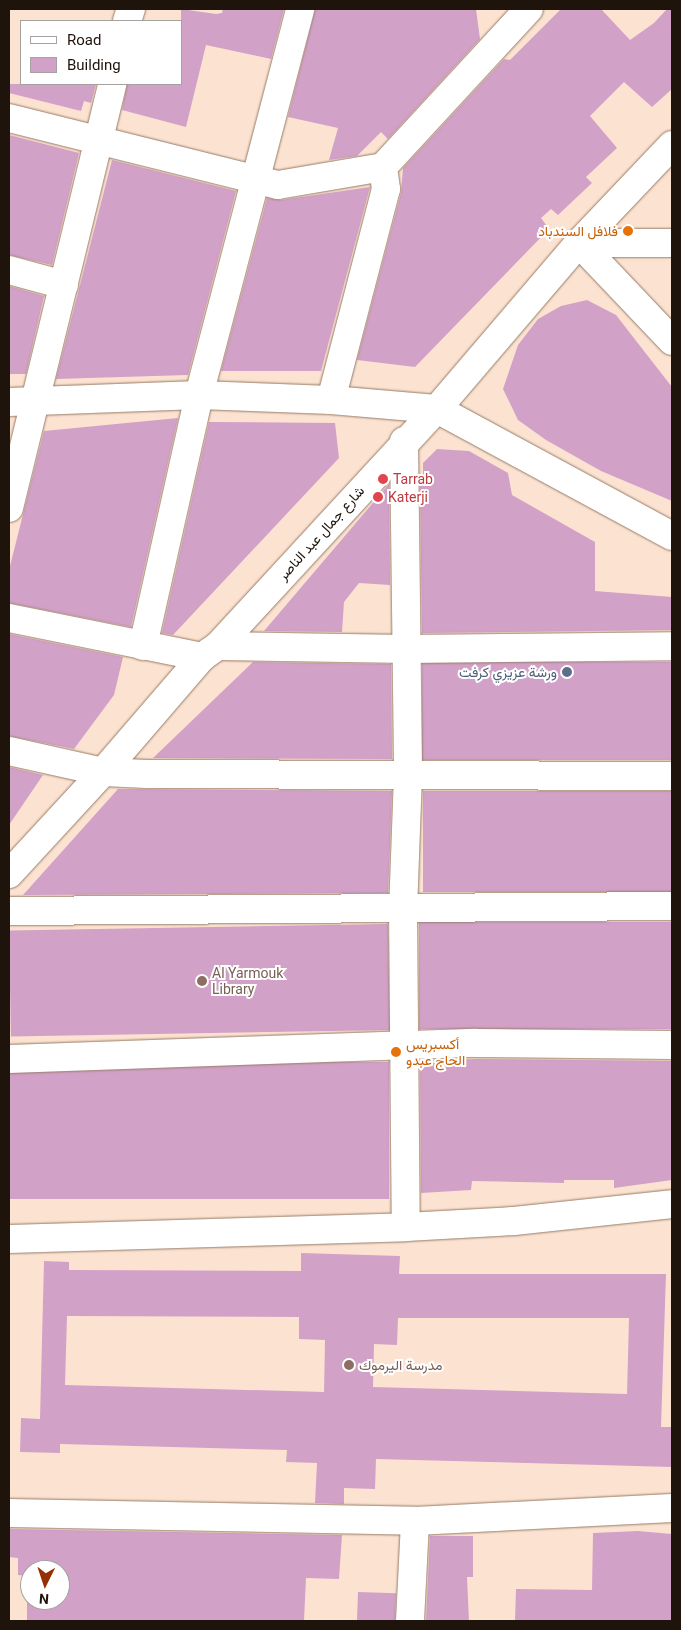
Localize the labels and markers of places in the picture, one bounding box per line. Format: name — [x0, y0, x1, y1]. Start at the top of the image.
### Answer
place label: فلافل السندباد — [538, 223, 618, 239]
marker: فلافل السندباد — [622, 225, 634, 237]
place label: Tarrab — [393, 471, 433, 487]
marker: Tarrab — [377, 473, 389, 485]
place label: Katerji — [388, 489, 428, 505]
marker: Katerji — [372, 491, 384, 503]
place label: ورشة عزيزي كرفت — [459, 664, 557, 680]
marker: ورشة عزيزي كرفت — [561, 666, 573, 678]
place label: Al Yarmouk Library — [212, 965, 283, 998]
marker: Al Yarmouk Library — [196, 975, 208, 987]
place label: أكسبريس الحاج عبدو — [406, 1036, 465, 1068]
marker: أكسبريس الحاج عبدو — [390, 1046, 402, 1058]
place label: مدرسة اليرموك — [359, 1357, 443, 1373]
marker: مدرسة اليرموك — [343, 1359, 355, 1371]

